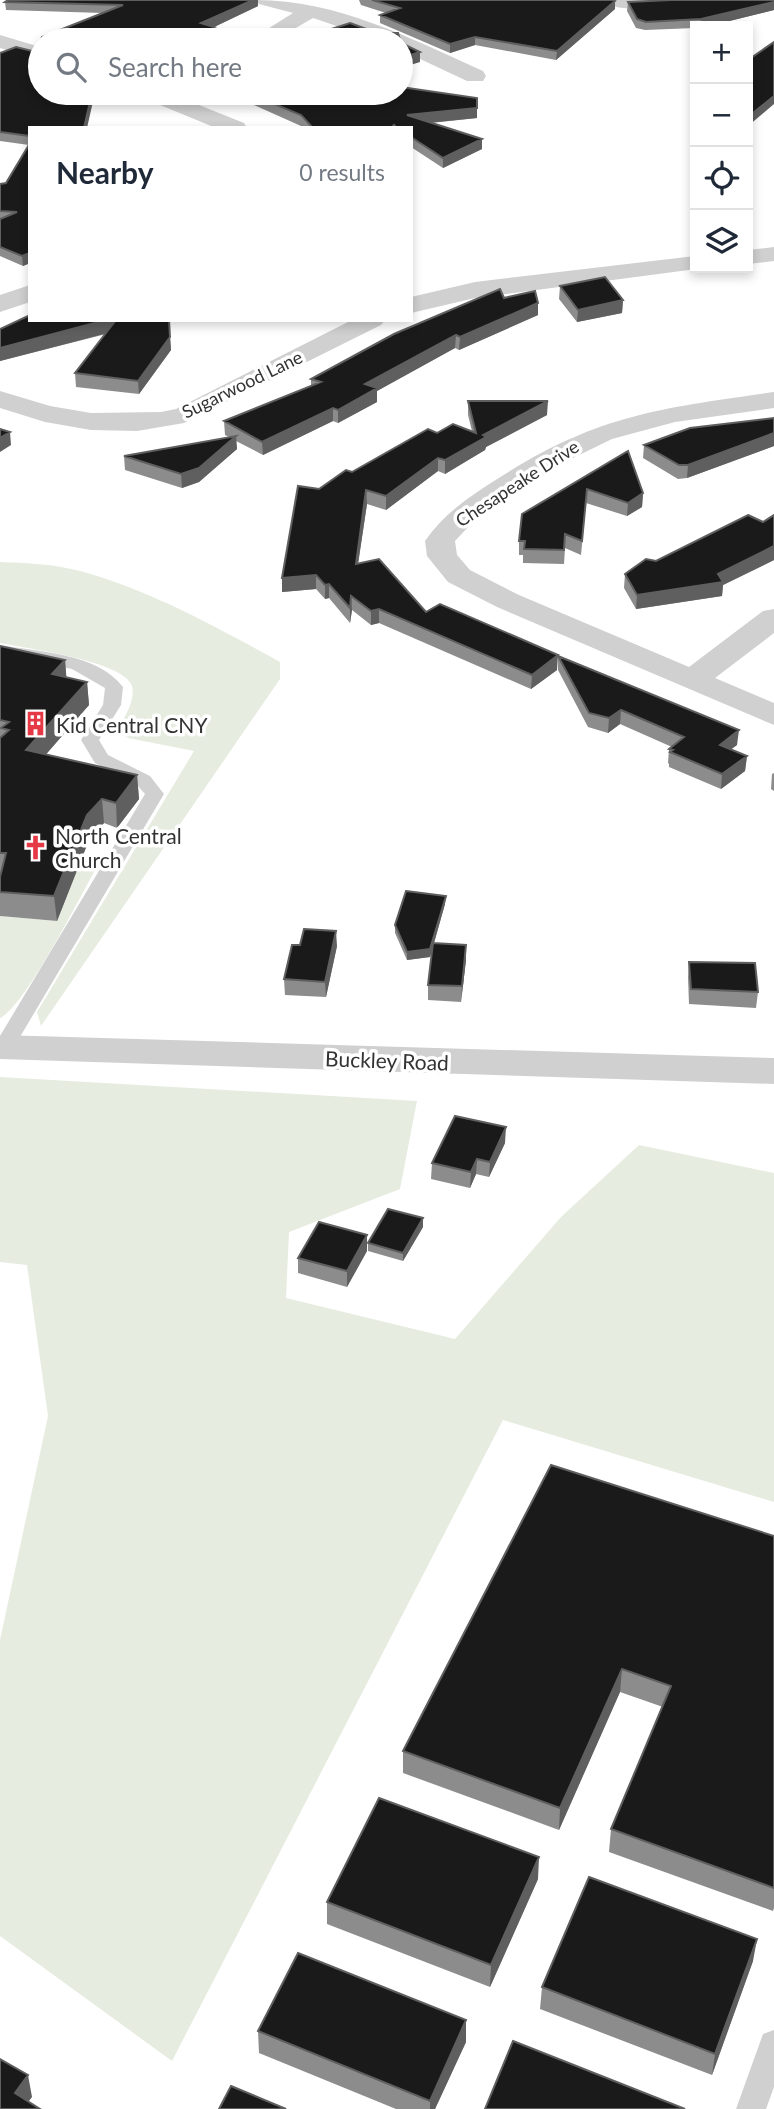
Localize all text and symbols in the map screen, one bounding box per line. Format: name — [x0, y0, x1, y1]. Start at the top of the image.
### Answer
map controls — [690, 21, 753, 273]
button: + — [690, 21, 753, 84]
search box — [28, 28, 413, 105]
icon: search — [52, 48, 90, 86]
text: Search here — [108, 51, 242, 83]
button: − — [690, 84, 753, 147]
button: locate — [690, 147, 753, 210]
text: Nearby — [56, 154, 154, 190]
text: 0 results — [299, 158, 385, 186]
button: layers — [690, 210, 753, 273]
street label: Sugarwood Lane — [178, 345, 306, 423]
street label: Chesapeake Drive — [451, 435, 583, 531]
building icon: Kid Central CNY — [22, 710, 50, 738]
place label: Kid Central CNY — [56, 712, 208, 737]
place label: North Central Church — [55, 823, 182, 872]
church icon: North Central Church — [21, 833, 49, 861]
street label: Buckley Road — [325, 1045, 449, 1075]

